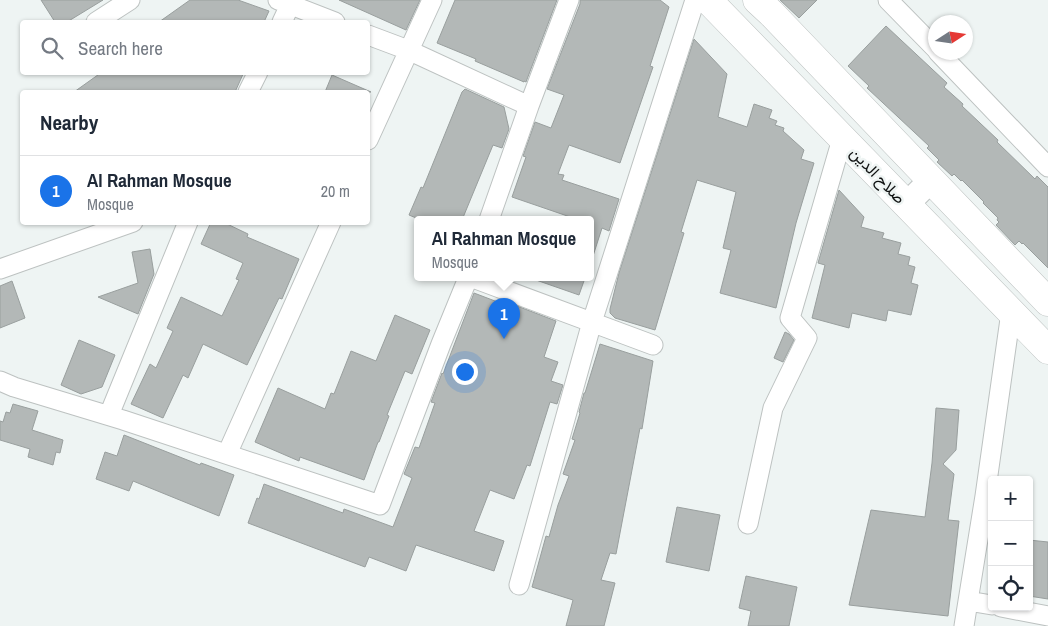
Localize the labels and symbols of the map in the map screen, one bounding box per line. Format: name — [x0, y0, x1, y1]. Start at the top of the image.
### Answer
north arrow — [928, 15, 973, 60]
street label: صلاح الدين — [845, 142, 911, 209]
pin: 1 — [488, 298, 520, 339]
your location — [452, 359, 478, 385]

